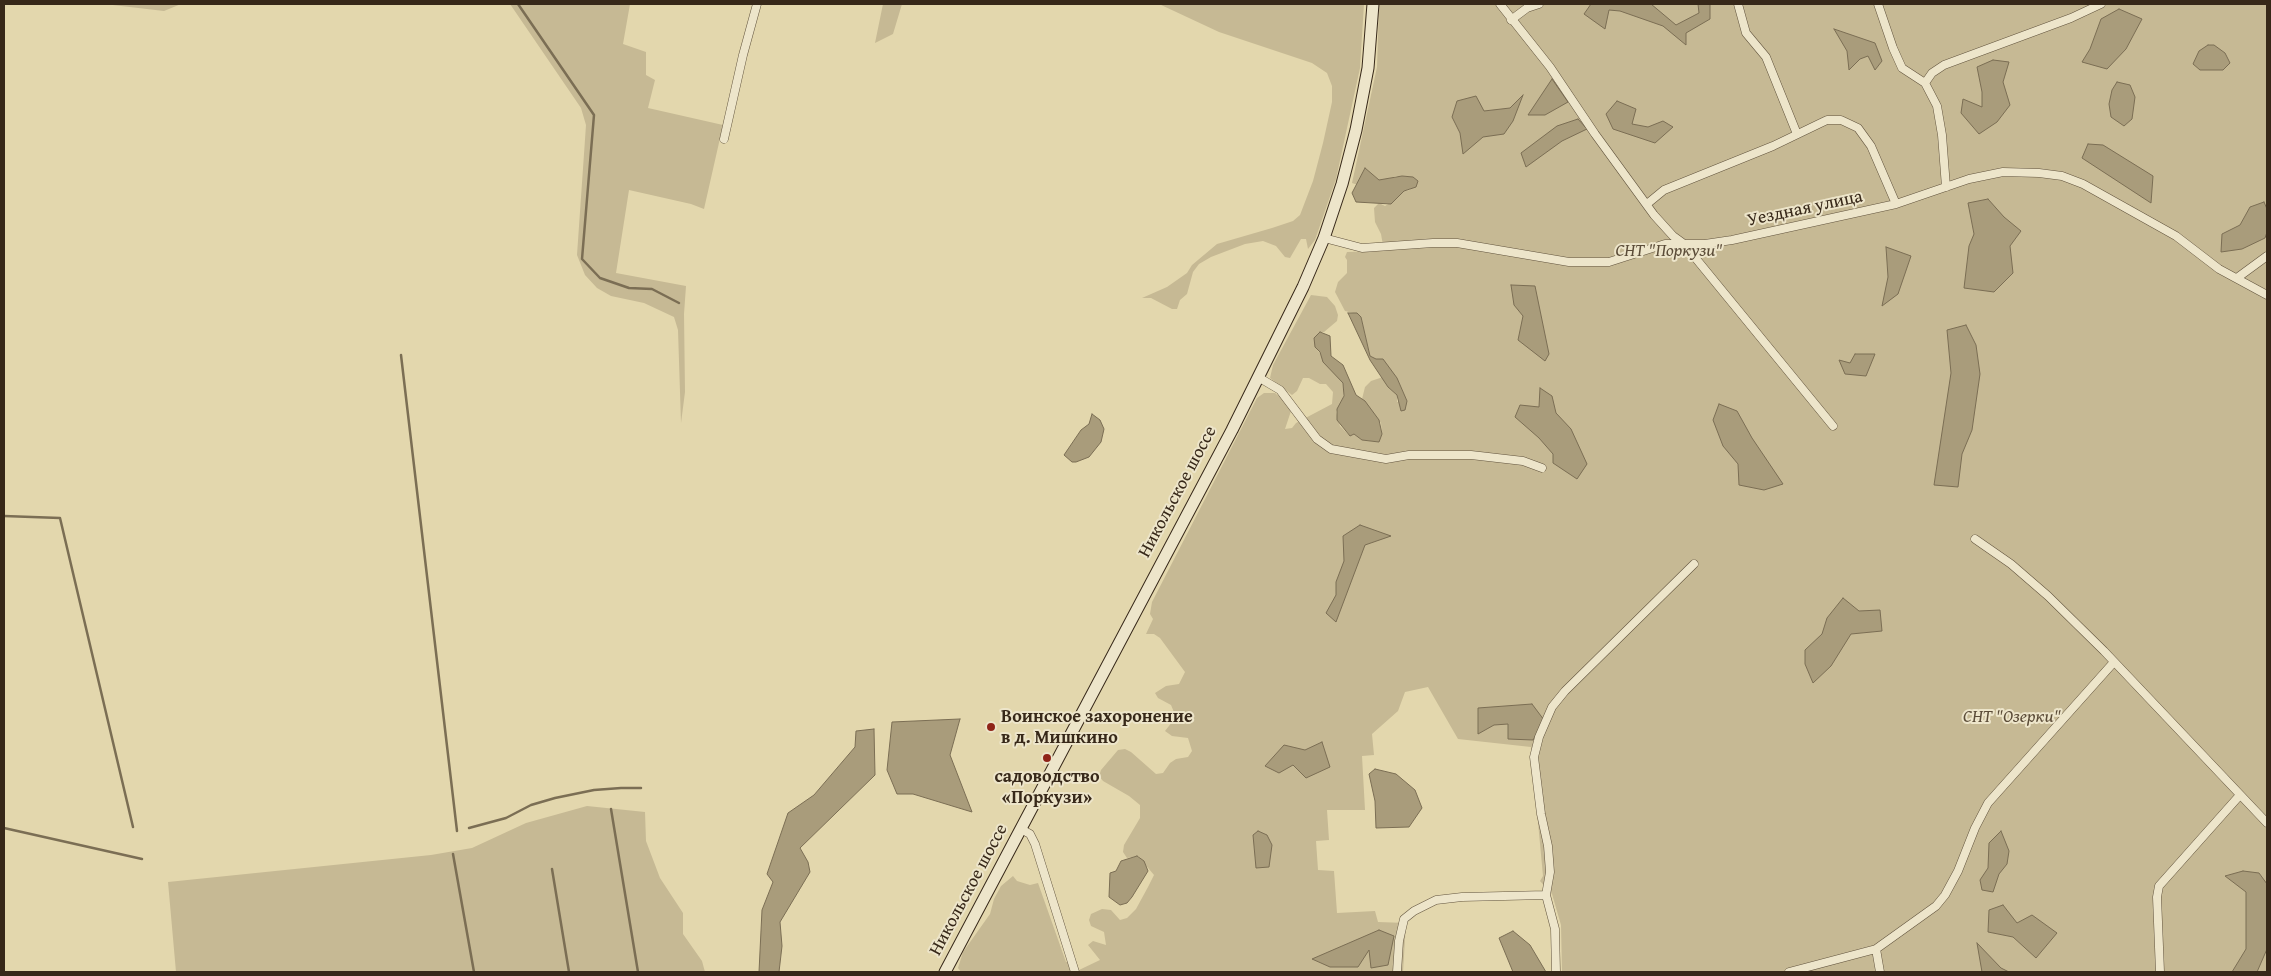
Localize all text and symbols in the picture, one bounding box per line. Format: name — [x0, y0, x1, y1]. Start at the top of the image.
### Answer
street label: Уездная улица — [1745, 186, 1865, 232]
park label: СНТ "Поркузи" — [1615, 240, 1723, 262]
street label: Никольское шоссе — [1134, 423, 1222, 561]
place label: Воинское захоронение в д. Мишкино — [1001, 706, 1193, 749]
park label: СНТ "Озерки" — [1963, 706, 2061, 728]
marker: Воинское захоронение в д. Мишкино — [985, 721, 997, 733]
marker: садоводство «Поркузи» — [1041, 752, 1053, 764]
place label: садоводство «Поркузи» — [994, 766, 1100, 809]
street label: Никольское шоссе — [925, 821, 1013, 959]

